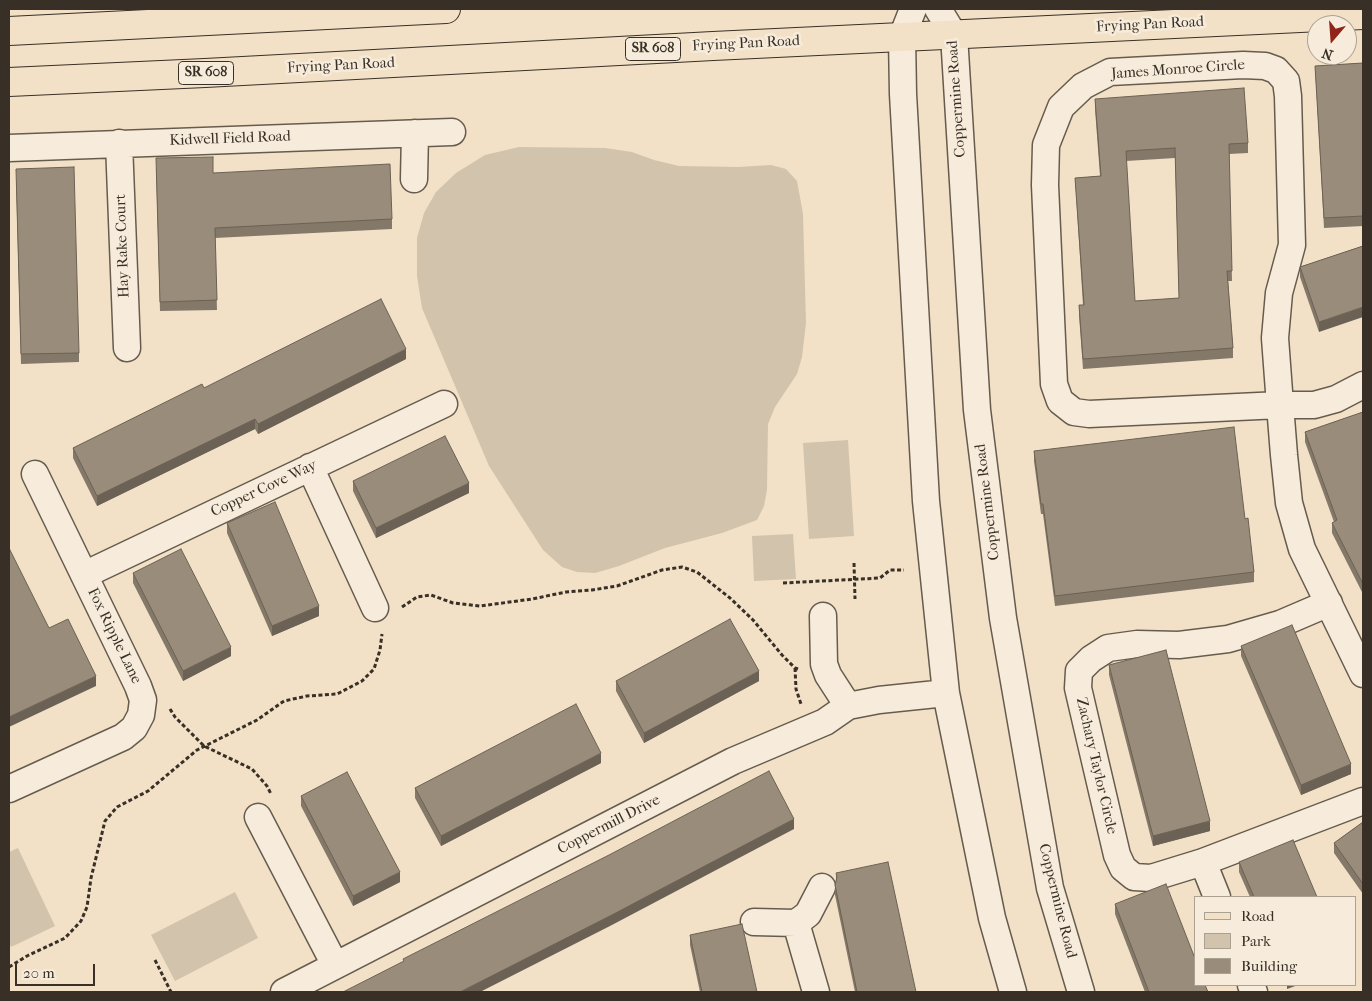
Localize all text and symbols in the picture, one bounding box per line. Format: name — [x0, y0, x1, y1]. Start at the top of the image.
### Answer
street label: Frying Pan Road — [1096, 13, 1204, 37]
north arrow — [1307, 15, 1357, 65]
street label: Frying Pan Road — [692, 32, 800, 56]
road number: SR 608 — [626, 38, 680, 61]
street label: Coppermine Road — [944, 40, 970, 158]
text: N — [1320, 44, 1335, 64]
street label: Frying Pan Road — [287, 54, 395, 78]
street label: James Monroe Circle — [1111, 56, 1245, 84]
road number: SR 608 — [178, 62, 234, 84]
street label: Kidwell Field Road — [169, 128, 291, 150]
street label: Hay Rake Court — [112, 194, 134, 298]
street label: Coppermine Road — [972, 443, 1004, 561]
street label: Copper Cove Way — [208, 457, 320, 521]
street label: Fox Ripple Lane — [83, 585, 145, 687]
street label: Zachary Taylor Circle — [1071, 696, 1121, 836]
street label: Coppermill Drive — [555, 791, 663, 859]
street label: Coppermine Road — [1034, 842, 1080, 960]
legend — [1194, 896, 1357, 986]
text: Road — [1241, 907, 1274, 925]
text: Park — [1241, 932, 1271, 950]
scale bar — [18, 954, 98, 986]
text: Building — [1241, 957, 1297, 975]
text: 20 m — [23, 964, 55, 982]

